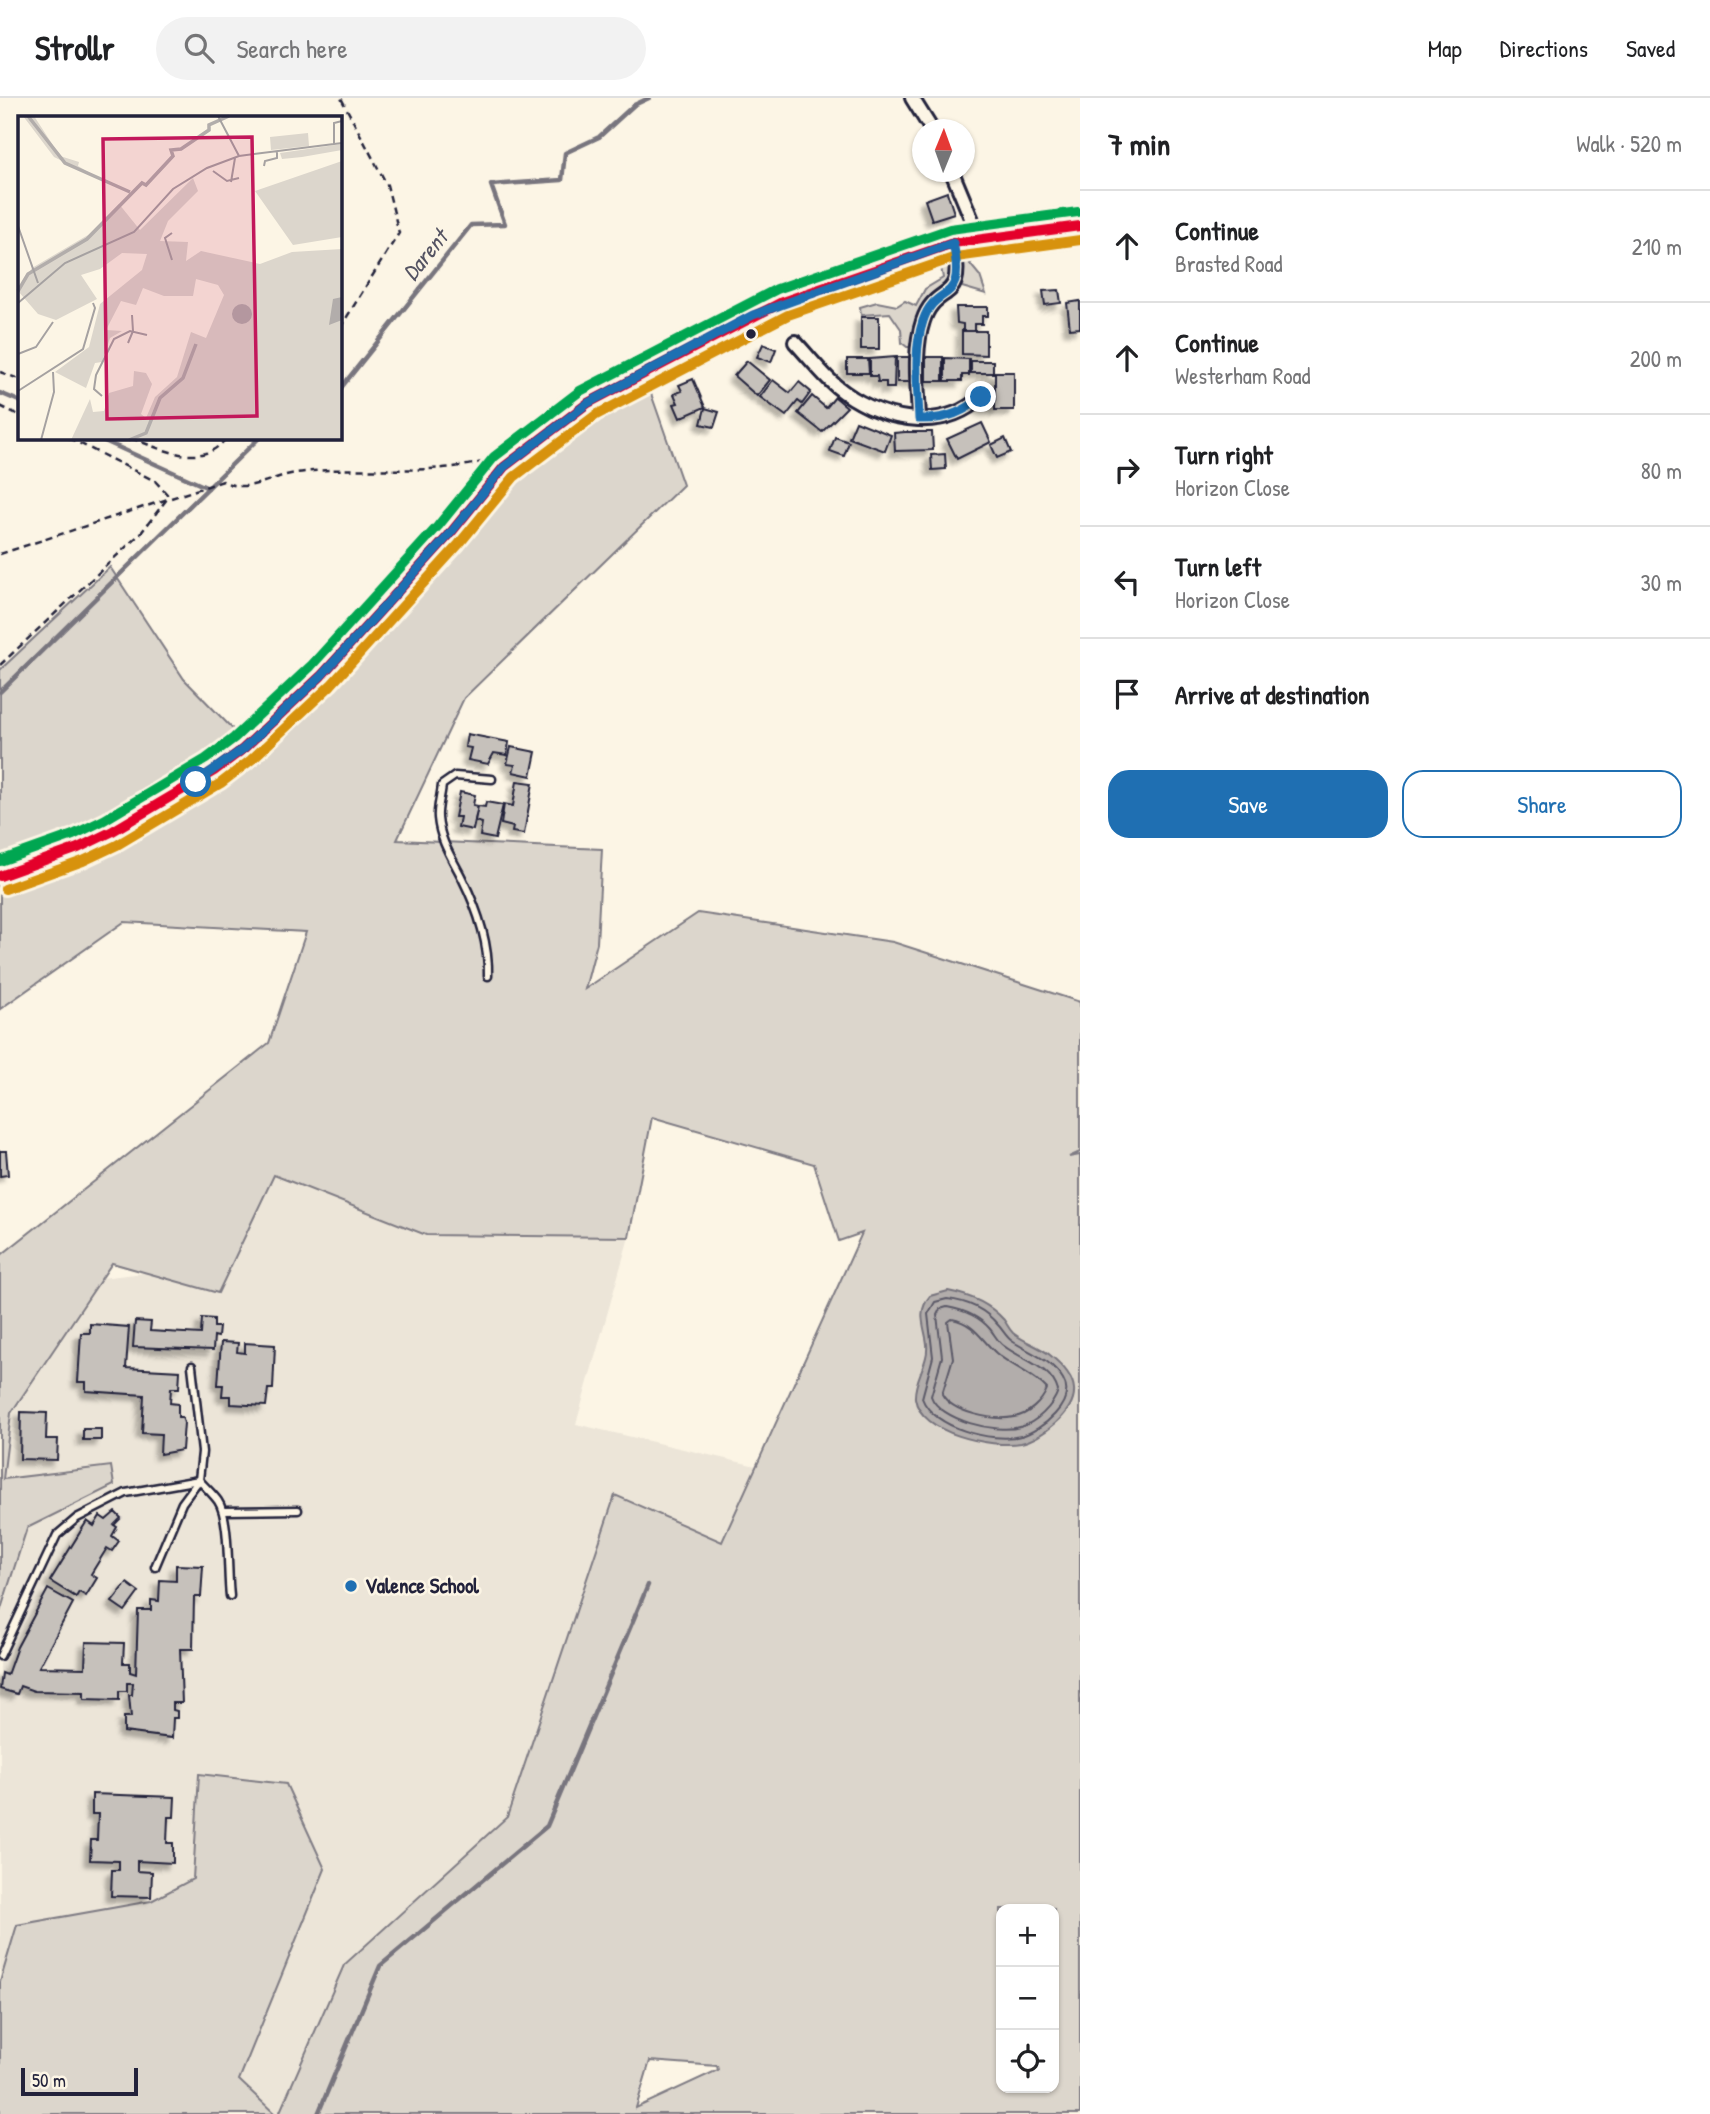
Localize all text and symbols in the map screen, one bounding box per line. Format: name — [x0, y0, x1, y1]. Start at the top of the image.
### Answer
search box — [156, 17, 646, 80]
text: Strollr — [35, 26, 114, 70]
icon: search — [180, 29, 218, 67]
text: Search here — [236, 31, 348, 66]
text: Map — [1428, 32, 1462, 64]
text: Directions — [1500, 32, 1588, 64]
text: Saved — [1626, 32, 1675, 64]
inset map — [18, 116, 341, 439]
north arrow — [912, 119, 975, 182]
text: 7 min — [1108, 124, 1170, 164]
text: Walk · 520 m — [1576, 128, 1682, 159]
text: Continue — [1175, 213, 1259, 248]
water label: Darent — [395, 221, 456, 286]
icon: ahead — [1108, 227, 1146, 265]
text: 210 m — [1632, 231, 1682, 262]
text: Brasted Road — [1175, 248, 1282, 279]
text: Continue — [1175, 325, 1259, 360]
unlabelled marker — [744, 327, 758, 341]
icon: ahead — [1108, 339, 1146, 377]
text: 200 m — [1630, 343, 1682, 374]
text: Westerham Road — [1175, 360, 1310, 391]
route end — [965, 381, 996, 412]
text: Turn right — [1175, 437, 1273, 472]
icon: right — [1108, 451, 1146, 489]
text: 80 m — [1641, 455, 1682, 486]
text: Horizon Close — [1175, 472, 1290, 503]
text: Turn left — [1175, 549, 1261, 584]
icon: left — [1108, 563, 1146, 601]
text: 30 m — [1640, 567, 1682, 598]
text: Horizon Close — [1175, 584, 1290, 615]
icon: arrive — [1108, 675, 1146, 713]
text: Arrive at destination — [1175, 677, 1370, 712]
route start — [180, 766, 211, 797]
button: Save — [1108, 770, 1388, 838]
button: Share — [1402, 770, 1682, 838]
place label: Valence School — [365, 1571, 479, 1600]
marker: Valence School — [343, 1578, 359, 1594]
map controls — [996, 1904, 1059, 2093]
button: + — [996, 1904, 1059, 1967]
button: − — [996, 1967, 1059, 2030]
button: locate — [996, 2030, 1059, 2093]
scale bar — [21, 2065, 138, 2097]
text: 50 m — [32, 2067, 66, 2093]

